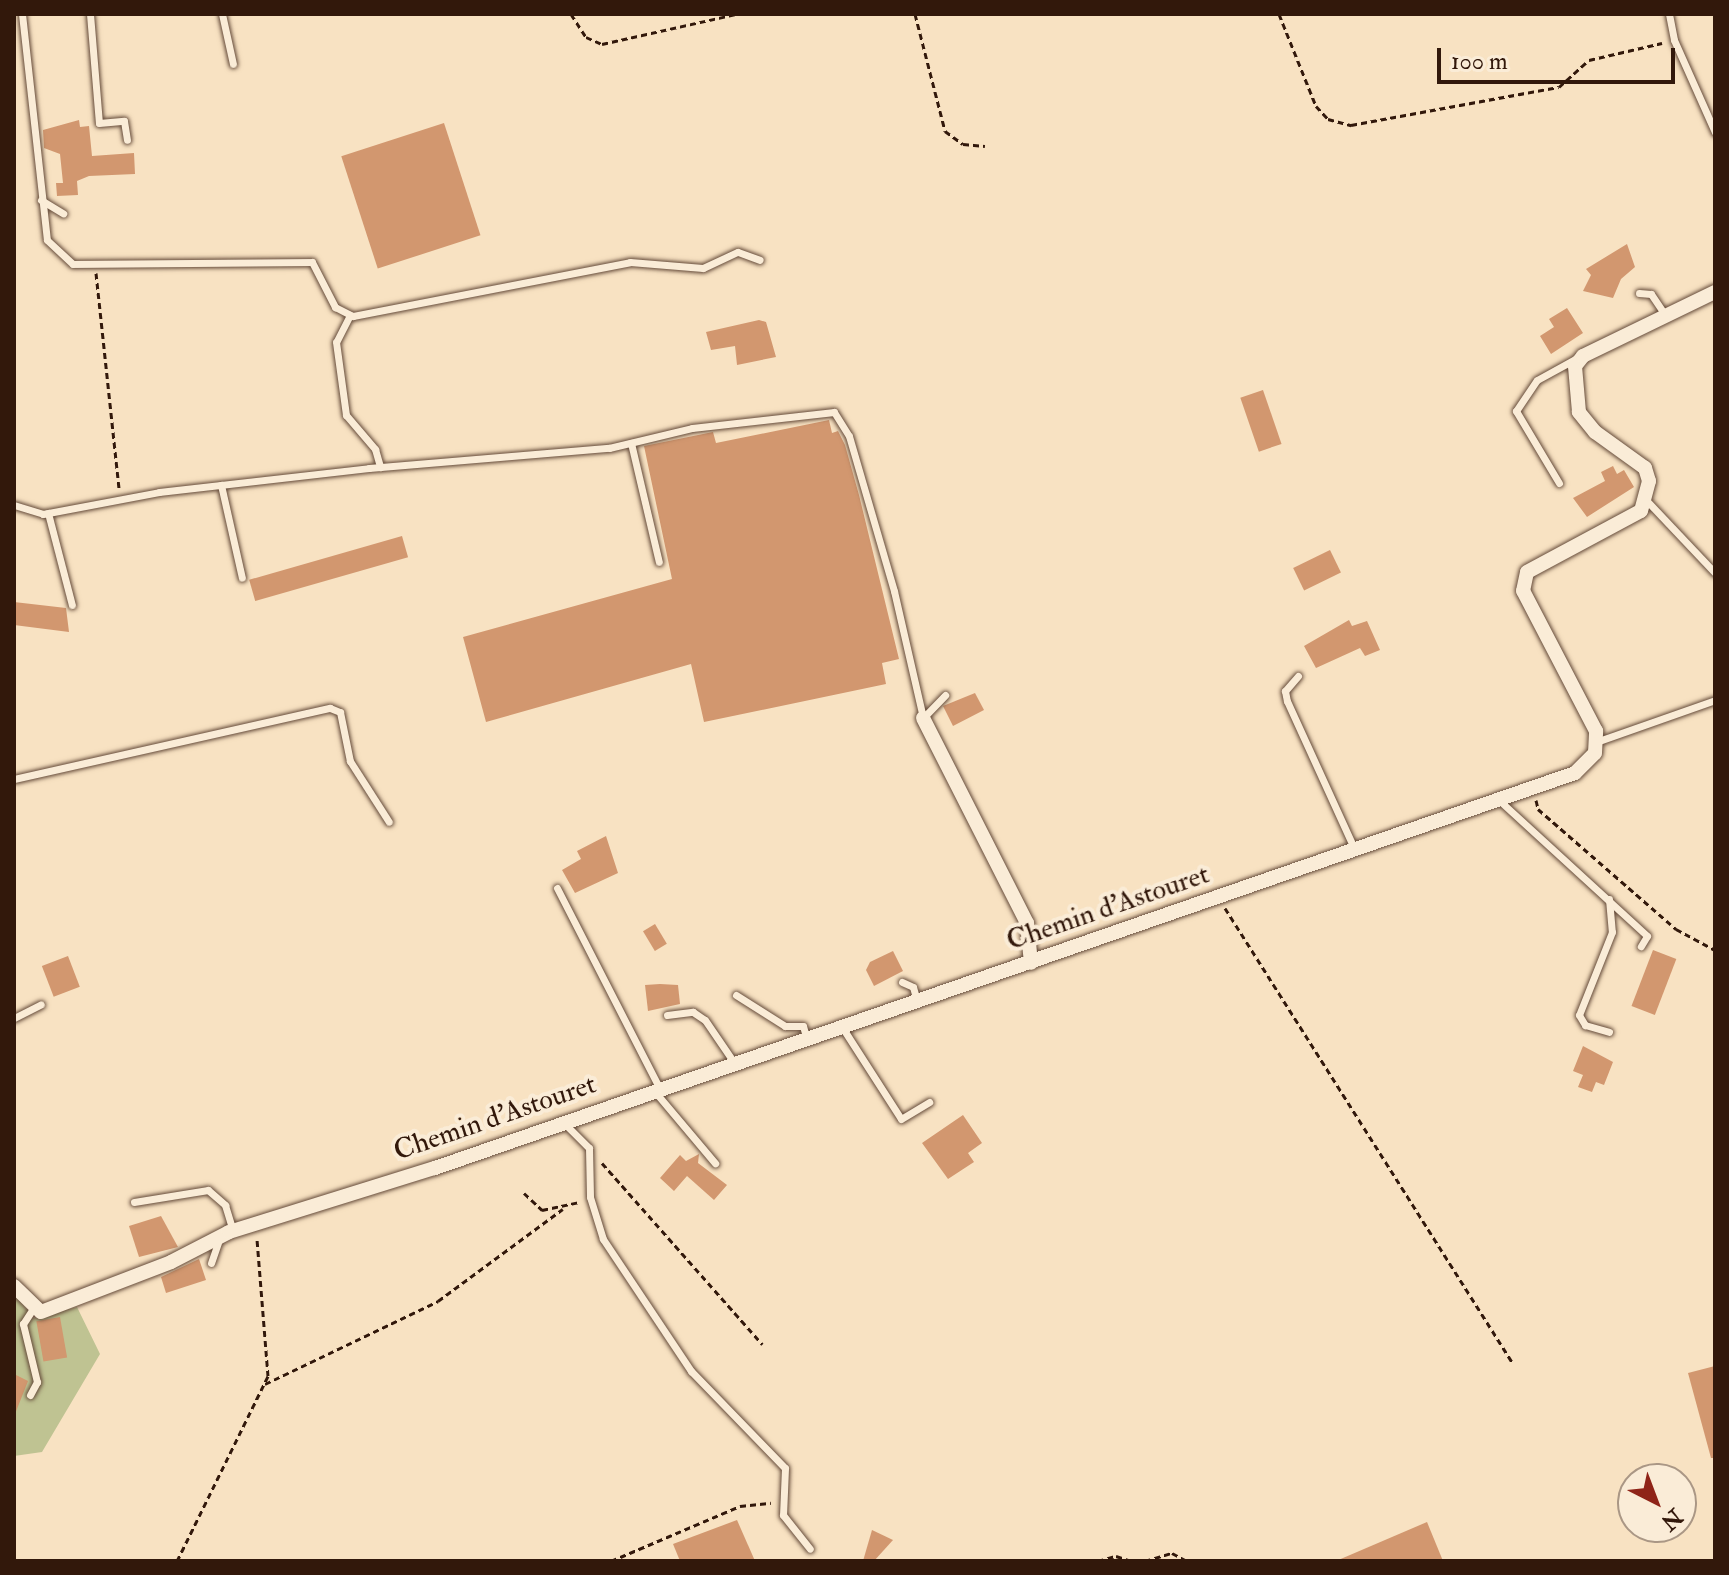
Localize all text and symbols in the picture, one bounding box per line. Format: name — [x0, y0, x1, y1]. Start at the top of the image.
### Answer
scale bar — [1441, 32, 1679, 82]
text: 100 m — [1451, 46, 1508, 77]
street label: Chemin d'Astouret — [1002, 858, 1214, 958]
street label: Chemin d'Astouret — [389, 1068, 601, 1168]
north arrow — [1617, 1463, 1697, 1543]
text: N — [1655, 1502, 1688, 1536]

